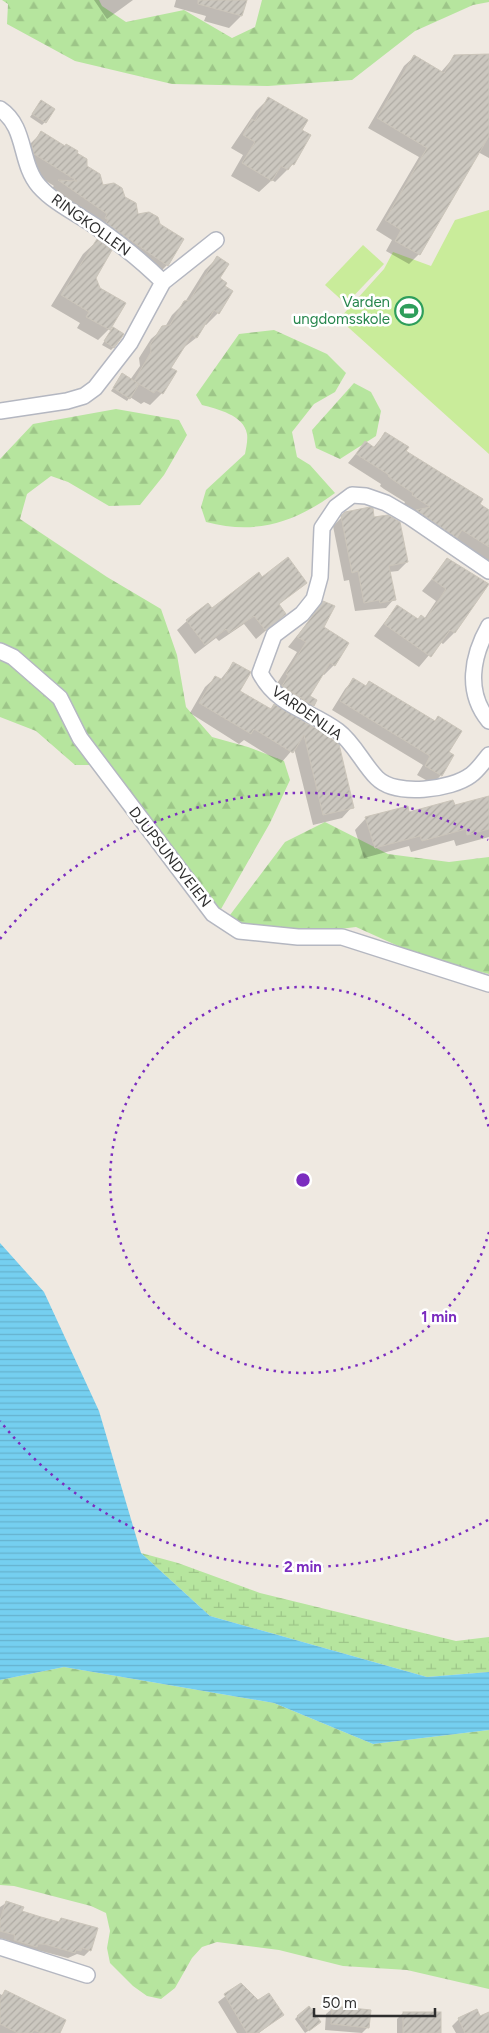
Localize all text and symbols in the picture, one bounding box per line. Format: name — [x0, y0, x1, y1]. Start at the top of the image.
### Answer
street label: RINGKOLLEN — [48, 190, 134, 260]
place label: Varden ungdomsskole — [293, 293, 390, 328]
sports icon: Varden ungdomsskole — [394, 296, 424, 326]
street label: VARDENLIA — [268, 682, 346, 744]
street label: DJUPSUNDVEIEN — [125, 803, 215, 911]
centre of rings — [294, 1171, 312, 1189]
text: 1 min — [421, 1308, 457, 1326]
text: 2 min — [284, 1558, 322, 1576]
scale bar — [314, 1986, 435, 2018]
text: 50 m — [322, 1994, 357, 2012]

